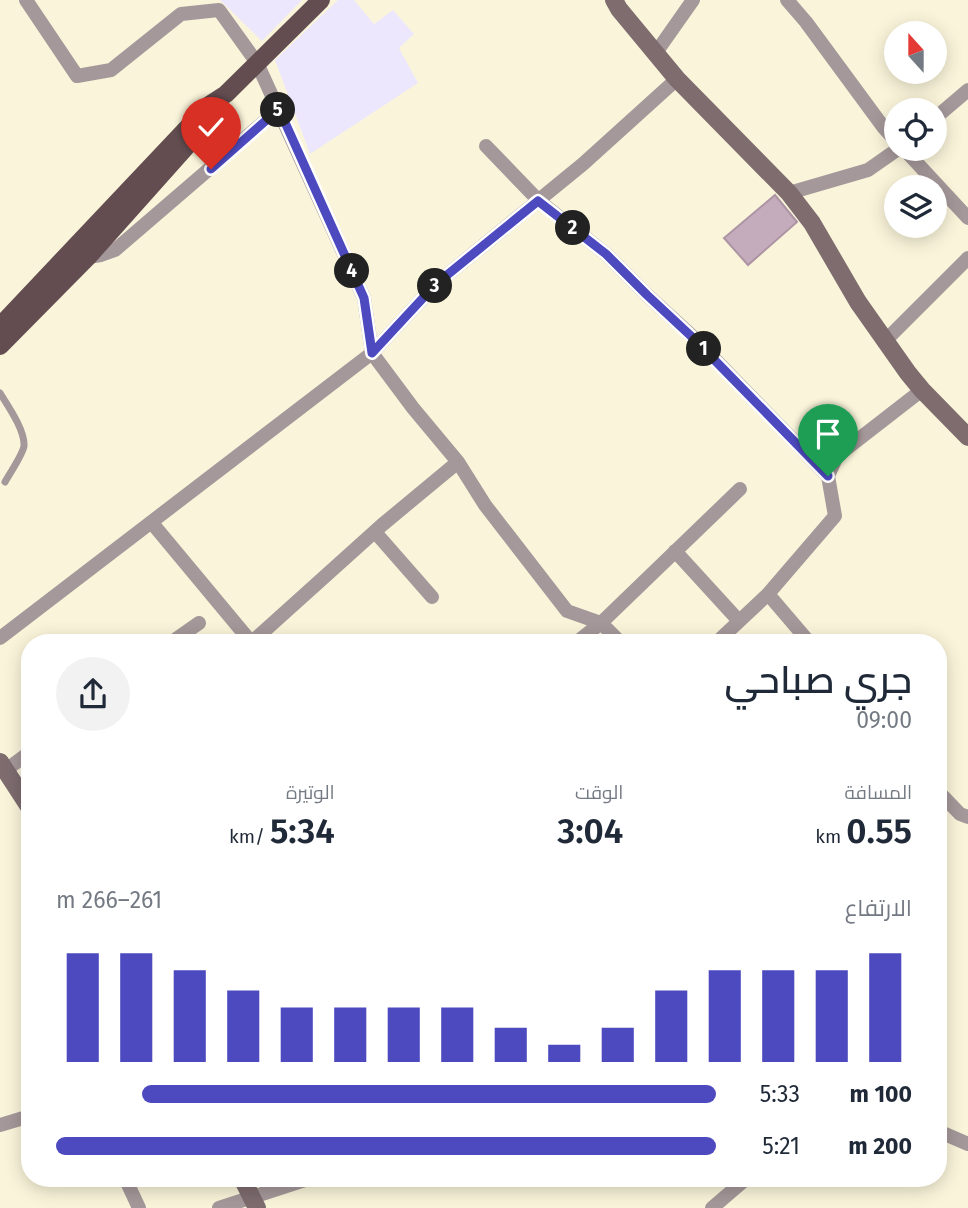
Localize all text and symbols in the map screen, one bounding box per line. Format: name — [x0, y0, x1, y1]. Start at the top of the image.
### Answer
north arrow — [884, 21, 947, 84]
map controls — [884, 21, 947, 238]
pin: 5 — [260, 92, 296, 128]
pin — [181, 97, 241, 169]
text: 5 — [272, 98, 283, 121]
button: locate — [884, 98, 947, 161]
icon: check — [192, 108, 230, 146]
button: layers — [884, 175, 947, 238]
pin: 2 — [556, 210, 590, 246]
text: 2 — [568, 216, 577, 239]
pin: 4 — [334, 254, 370, 288]
text: 4 — [346, 259, 357, 282]
pin: 3 — [418, 268, 452, 304]
text: 3 — [430, 274, 439, 297]
pin: 1 — [686, 332, 722, 366]
text: 1 — [699, 337, 708, 360]
pin — [798, 404, 858, 476]
icon: arrive — [809, 415, 847, 453]
button: share — [56, 657, 130, 731]
text: جري صباحي — [725, 657, 912, 703]
text: 09:00 — [856, 706, 912, 734]
text: الوتيرة — [286, 781, 335, 804]
text: الوقت — [575, 781, 623, 804]
text: المسافة — [844, 781, 912, 804]
text: 5:34 — [270, 810, 335, 852]
text: 3:04 — [557, 810, 623, 852]
text: 0.55 — [846, 810, 912, 852]
text: /km — [229, 825, 270, 848]
text: km — [815, 825, 846, 848]
text: 261–266 m — [56, 886, 162, 914]
text: الارتفاع — [845, 894, 912, 922]
text: 5:33 — [760, 1080, 800, 1108]
text: 100 m — [850, 1080, 912, 1108]
text: 5:21 — [762, 1132, 800, 1160]
text: 200 m — [848, 1132, 912, 1160]

